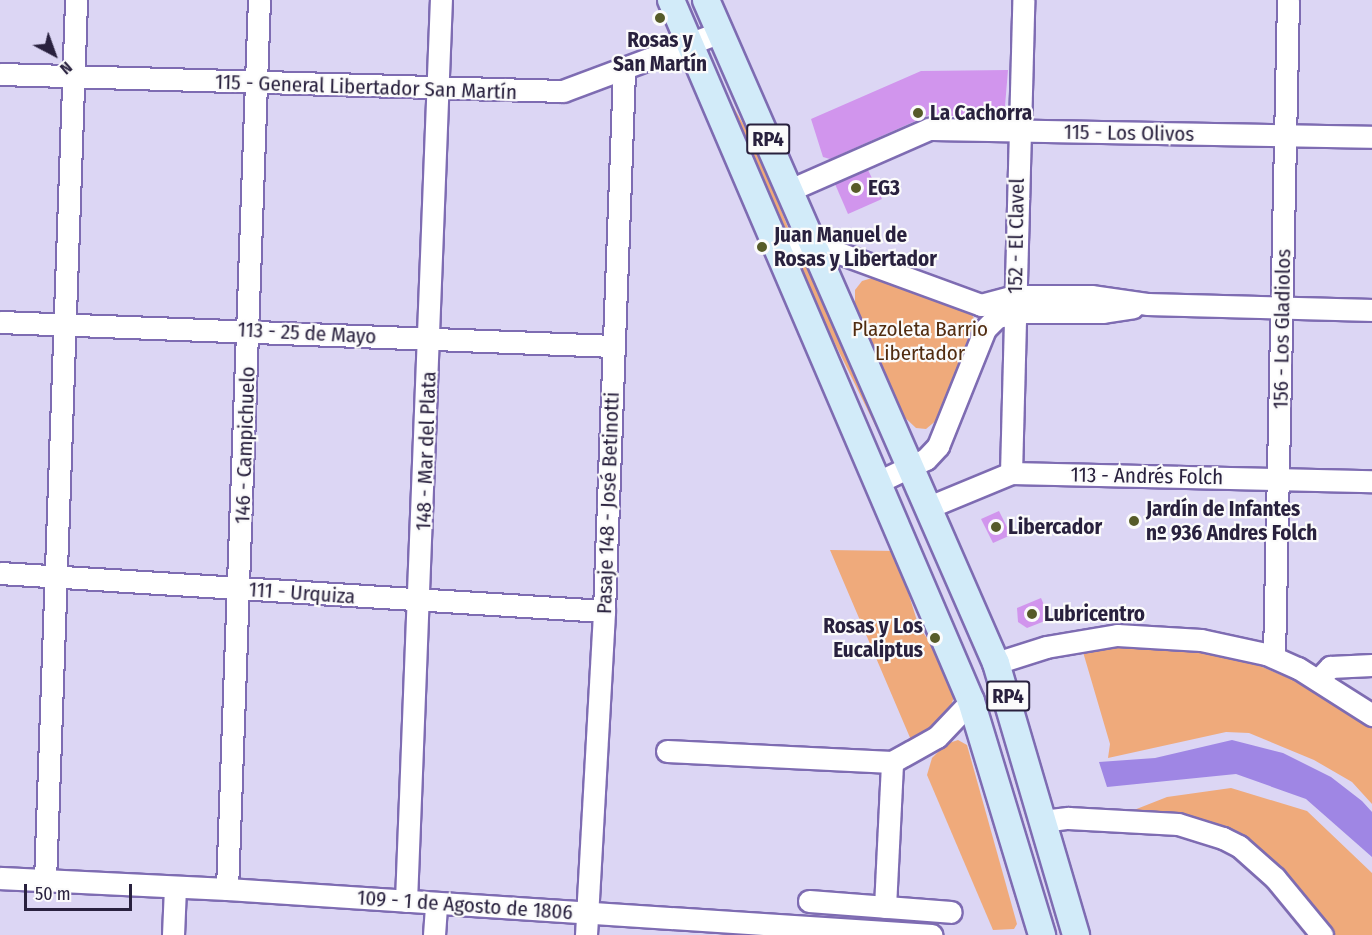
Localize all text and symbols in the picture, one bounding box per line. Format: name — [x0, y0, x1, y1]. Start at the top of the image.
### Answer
marker: Rosas y San Martín — [653, 11, 667, 25]
north arrow — [24, 24, 84, 84]
place label: Rosas y San Martín — [613, 27, 707, 77]
text: N — [56, 58, 76, 78]
street label: 115 - General Libertador San Martín — [215, 69, 517, 105]
place label: La Cachorra — [930, 100, 1032, 126]
marker: La Cachorra — [911, 106, 925, 120]
street label: 115 - Los Olivos — [1064, 119, 1194, 147]
road number: RP4 — [746, 122, 790, 156]
place label: EG3 — [868, 175, 900, 201]
street label: 152 - El Clavel — [1002, 178, 1030, 294]
marker: EG3 — [849, 181, 863, 195]
place label: Juan Manuel de Rosas y Libertador — [774, 222, 937, 272]
marker: Juan Manuel de Rosas y Libertador — [755, 240, 769, 254]
street label: 156 - Los Gladiolos — [1268, 249, 1296, 409]
park label: Plazoleta Barrio Libertador — [852, 316, 988, 366]
street label: 113 - 25 de Mayo — [237, 317, 377, 349]
street label: 146 - Campichuelo — [230, 366, 260, 524]
street label: 148 - Mar del Plata — [411, 371, 441, 531]
street label: Pasaje 148 - José Betinotti — [592, 392, 624, 614]
street label: 113 - Andrés Folch — [1071, 462, 1223, 490]
place label: Jardín de Infantes nº 936 Andres Folch — [1146, 496, 1317, 546]
place label: Libercador — [1008, 514, 1102, 540]
marker: Jardín de Infantes nº 936 Andres Folch — [1127, 514, 1141, 528]
marker: Libercador — [989, 520, 1003, 534]
street label: 111 - Urquiza — [248, 577, 356, 609]
place label: Lubricentro — [1044, 601, 1145, 627]
marker: Lubricentro — [1025, 607, 1039, 621]
place label: Rosas y Los Eucaliptus — [823, 613, 923, 663]
marker: Rosas y Los Eucaliptus — [928, 631, 942, 645]
road number: RP4 — [986, 679, 1030, 713]
scale bar — [27, 872, 135, 910]
text: 50 m — [35, 883, 71, 905]
street label: 109 - 1 de Agosto de 1806 — [356, 885, 574, 925]

